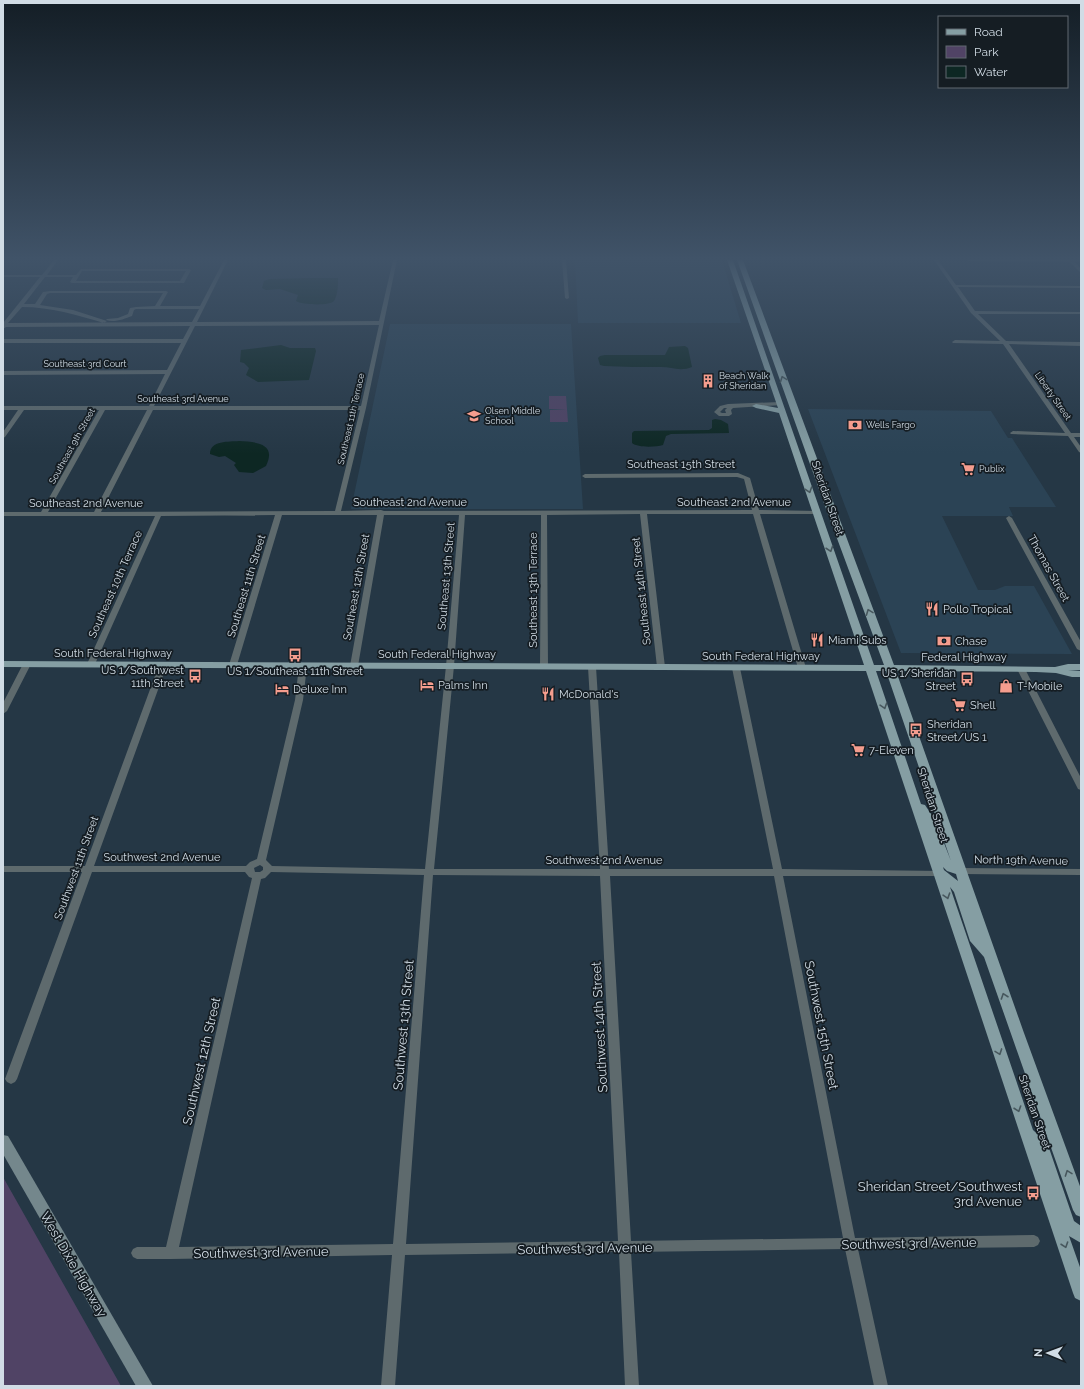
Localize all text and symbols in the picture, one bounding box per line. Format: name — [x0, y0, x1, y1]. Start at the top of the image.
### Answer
legend — [938, 16, 1068, 88]
text: Road — [974, 25, 1003, 39]
text: Park — [974, 45, 999, 59]
text: Water — [974, 65, 1008, 79]
street label: Southeast 3rd Court — [43, 359, 127, 369]
street label: Liberty Street — [1033, 370, 1073, 422]
place label: Beach Walk of Sheridan — [719, 371, 769, 391]
street label: Southeast 11th Terrace — [336, 372, 367, 466]
building icon: Beach Walk of Sheridan — [700, 373, 716, 389]
one-way arrow — [779, 375, 787, 382]
street label: Southeast 3rd Avenue — [137, 394, 229, 404]
street label: Southeast 9th Street — [47, 406, 97, 486]
place label: Olsen Middle School — [485, 406, 541, 426]
school or university icon: Olsen Middle School — [466, 408, 482, 424]
bank icon: Wells Fargo — [847, 417, 863, 433]
place label: Wells Fargo — [866, 420, 915, 430]
street label: Southeast 15th Street — [627, 458, 735, 471]
street label: Sheridan Street — [809, 459, 847, 538]
supermarket icon: Publix — [960, 461, 976, 477]
place label: Publix — [979, 464, 1005, 474]
one-way arrow — [805, 487, 813, 494]
street label: Southeast 2nd Avenue — [353, 496, 468, 509]
street label: Southeast 2nd Avenue — [677, 496, 792, 509]
street label: Southeast 2nd Avenue — [29, 497, 144, 510]
street label: Southeast 13th Street — [435, 521, 458, 630]
street label: Southeast 10th Terrace — [86, 528, 145, 640]
street label: Southeast 12th Street — [341, 532, 372, 641]
street label: Southeast 13th Terrace — [527, 532, 540, 648]
street label: Southeast 11th Street — [225, 533, 268, 639]
street label: Thomas Street — [1025, 533, 1072, 604]
street label: Southeast 14th Street — [629, 536, 654, 645]
one-way arrow — [825, 545, 833, 552]
restaurant icon: Pollo Tropical — [924, 601, 940, 617]
place label: Pollo Tropical — [943, 603, 1011, 616]
one-way arrow — [865, 608, 873, 615]
restaurant icon: Miami Subs — [809, 632, 825, 648]
bank icon: Chase — [936, 633, 952, 649]
place label: Miami Subs — [828, 634, 887, 647]
place label: Chase — [955, 635, 987, 648]
street label: South Federal Highway — [54, 647, 172, 660]
bus stop icon: US 1/Southeast 11th Street — [287, 647, 303, 663]
street label: South Federal Highway — [378, 648, 496, 661]
street label: South Federal Highway — [702, 650, 820, 663]
street label: Federal Highway — [921, 651, 1007, 664]
place label: US 1/Southwest 11th Street — [101, 664, 184, 690]
place label: US 1/Southeast 11th Street — [227, 665, 363, 678]
place label: US 1/Sheridan Street — [882, 667, 956, 693]
bus stop icon: US 1/Southwest 11th Street — [187, 668, 203, 684]
bus stop icon: US 1/Sheridan Street — [959, 671, 975, 687]
hotel icon: Palms Inn — [419, 677, 435, 693]
shop icon: T-Mobile — [998, 678, 1014, 694]
place label: Palms Inn — [438, 679, 488, 692]
place label: T-Mobile — [1017, 680, 1063, 693]
hotel icon: Deluxe Inn — [274, 681, 290, 697]
place label: Deluxe Inn — [293, 683, 347, 696]
restaurant icon: McDonald's — [540, 686, 556, 702]
place label: McDonald's — [559, 688, 619, 701]
supermarket icon: Shell — [951, 697, 967, 713]
place label: Shell — [970, 699, 996, 712]
one-way arrow — [879, 702, 887, 709]
place label: Sheridan Street/US 1 — [927, 718, 987, 744]
bus stop icon: Sheridan Street/US 1 — [908, 722, 924, 738]
supermarket icon: 7-Eleven — [850, 742, 866, 758]
place label: 7-Eleven — [869, 744, 914, 757]
street label: Sheridan Street — [914, 766, 951, 845]
street label: Southwest 11th Street — [52, 814, 101, 922]
street label: Southwest 2nd Avenue — [104, 851, 221, 864]
street label: North 19th Avenue — [974, 853, 1069, 868]
street label: Southwest 2nd Avenue — [546, 854, 663, 867]
one-way arrow — [942, 892, 950, 899]
street label: Southwest 13th Street — [390, 959, 417, 1091]
street label: Southwest 15th Street — [802, 959, 841, 1091]
street label: Southwest 14th Street — [589, 961, 610, 1093]
one-way arrow — [1000, 993, 1009, 1000]
street label: Southwest 12th Street — [179, 995, 224, 1126]
one-way arrow — [994, 1049, 1003, 1056]
street label: Sheridan Street — [1016, 1073, 1054, 1152]
one-way arrow — [1014, 1105, 1022, 1112]
one-way arrow — [1064, 1170, 1072, 1177]
place label: Sheridan Street/Southwest 3rd Avenue — [858, 1179, 1023, 1209]
bus stop icon: Sheridan Street/Southwest 3rd Avenue — [1025, 1185, 1041, 1201]
street label: West Dixie Highway — [37, 1209, 110, 1320]
street label: Southwest 3rd Avenue — [841, 1235, 977, 1252]
street label: Southwest 3rd Avenue — [517, 1240, 653, 1257]
one-way arrow — [1060, 1242, 1068, 1249]
street label: Southwest 3rd Avenue — [193, 1244, 329, 1261]
north arrow — [1028, 1333, 1068, 1373]
text: N — [1032, 1349, 1045, 1357]

